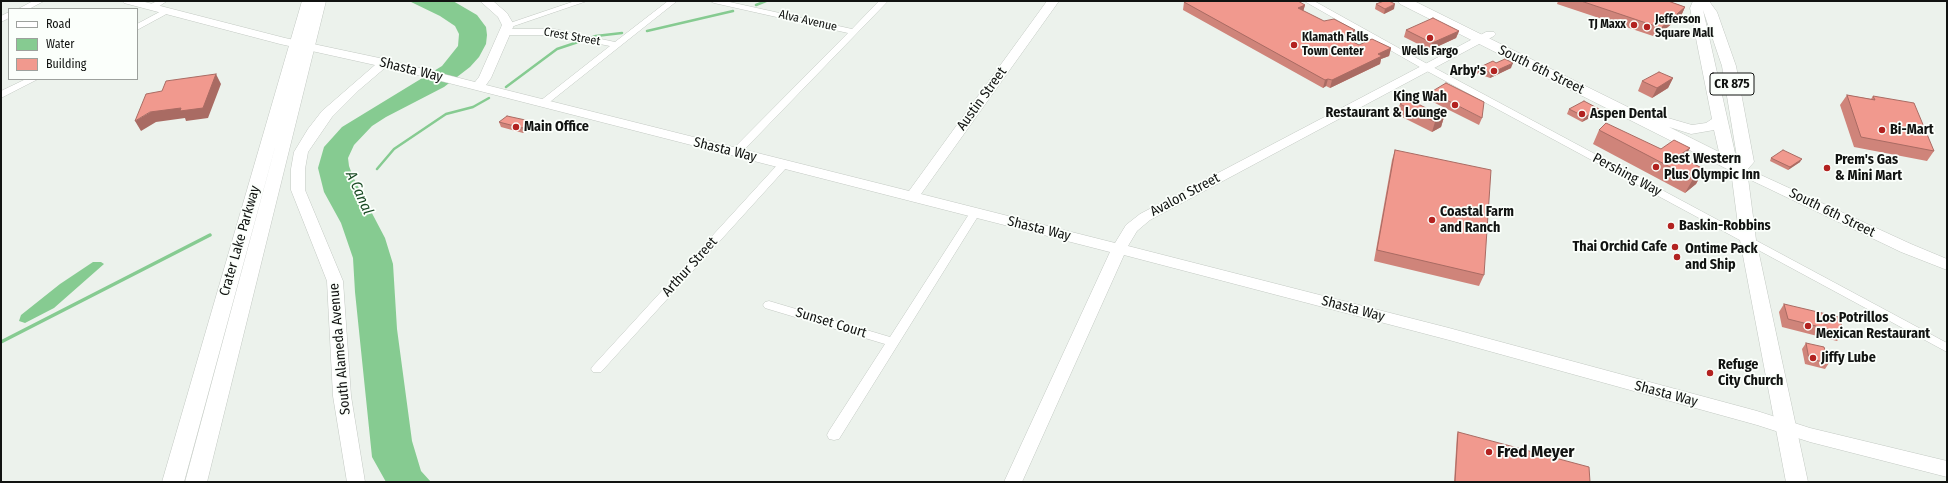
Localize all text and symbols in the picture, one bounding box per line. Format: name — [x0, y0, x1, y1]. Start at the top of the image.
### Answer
street label: Alva Avenue — [777, 7, 839, 35]
legend — [8, 8, 138, 80]
place label: Jefferson Square Mall — [1655, 13, 1714, 41]
text: Road — [46, 17, 71, 31]
place label: TJ Maxx — [1589, 18, 1626, 32]
marker: TJ Maxx — [1629, 20, 1639, 30]
marker: Jefferson Square Mall — [1642, 22, 1652, 32]
street label: Crest Street — [543, 25, 601, 49]
place label: Klamath Falls Town Center — [1302, 31, 1369, 59]
marker: Wells Fargo — [1425, 33, 1435, 43]
text: Water — [46, 37, 74, 51]
marker: Klamath Falls Town Center — [1289, 40, 1299, 50]
street label: South 6th Street — [1495, 42, 1587, 98]
place label: Wells Fargo — [1402, 45, 1458, 59]
street label: Shasta Way — [378, 54, 444, 86]
text: Building — [46, 57, 86, 71]
place label: Arby's — [1450, 63, 1486, 79]
street label: Austin Street — [953, 64, 1011, 134]
marker: Arby's — [1489, 66, 1499, 76]
road number: CR 875 — [1710, 73, 1754, 95]
place label: King Wah Restaurant & Lounge — [1326, 89, 1447, 122]
marker: King Wah Restaurant & Lounge — [1450, 100, 1460, 110]
place label: Aspen Dental — [1590, 106, 1667, 122]
marker: Aspen Dental — [1577, 109, 1587, 119]
place label: Main Office — [524, 119, 589, 135]
marker: Main Office — [511, 122, 521, 132]
place label: Bi-Mart — [1890, 122, 1934, 138]
marker: Bi-Mart — [1877, 125, 1887, 135]
street label: Shasta Way — [692, 134, 758, 166]
street label: Pershing Way — [1590, 150, 1664, 200]
place label: Best Western Plus Olympic Inn — [1664, 151, 1760, 184]
place label: Prem's Gas & Mini Mart — [1835, 152, 1902, 184]
marker: Best Western Plus Olympic Inn — [1651, 162, 1661, 172]
marker: Prem's Gas & Mini Mart — [1822, 163, 1832, 173]
water label: A Canal — [341, 168, 377, 218]
street label: Avalon Street — [1147, 170, 1223, 220]
street label: Crater Lake Parkway — [216, 184, 264, 298]
street label: South 6th Street — [1786, 185, 1878, 241]
place label: Coastal Farm and Ranch — [1440, 204, 1514, 236]
street label: Shasta Way — [1006, 213, 1072, 245]
marker: Coastal Farm and Ranch — [1427, 215, 1437, 225]
place label: Baskin-Robbins — [1679, 218, 1771, 234]
marker: Baskin-Robbins — [1666, 221, 1676, 231]
street label: Arthur Street — [659, 234, 721, 300]
place label: Thai Orchid Cafe — [1572, 239, 1667, 255]
place label: Ontime Pack and Ship — [1685, 241, 1758, 274]
marker: Thai Orchid Cafe — [1670, 242, 1680, 252]
marker: Ontime Pack and Ship — [1672, 252, 1682, 262]
street label: South Alameda Avenue — [326, 282, 354, 416]
street label: Shasta Way — [1320, 293, 1386, 325]
street label: Sunset Court — [793, 304, 869, 342]
place label: Los Potrillos Mexican Restaurant — [1816, 310, 1930, 342]
marker: Los Potrillos Mexican Restaurant — [1803, 321, 1813, 331]
place label: Jiffy Lube — [1821, 350, 1876, 366]
marker: Jiffy Lube — [1808, 353, 1818, 363]
place label: Refuge City Church — [1718, 357, 1783, 390]
marker: Refuge City Church — [1705, 368, 1715, 378]
street label: Shasta Way — [1633, 378, 1699, 410]
place label: Fred Meyer — [1497, 442, 1575, 462]
marker: Fred Meyer — [1484, 447, 1494, 457]

